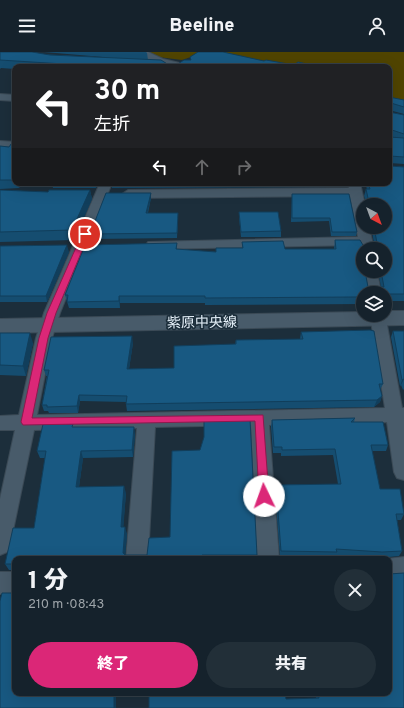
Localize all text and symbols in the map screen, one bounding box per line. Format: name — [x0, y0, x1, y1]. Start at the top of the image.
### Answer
icon: menu — [16, 15, 38, 37]
text: Beeline — [169, 15, 235, 38]
icon: person — [366, 15, 388, 37]
text: 30 m — [94, 74, 160, 110]
icon: left — [28, 80, 80, 132]
text: 左折 — [94, 114, 130, 137]
icon: left — [149, 156, 171, 178]
icon: ahead — [191, 156, 213, 178]
icon: right — [233, 156, 255, 178]
north arrow — [356, 198, 392, 234]
map controls — [356, 198, 392, 322]
pin — [68, 217, 102, 251]
icon: arrive — [74, 223, 96, 245]
button: search — [356, 242, 392, 278]
button: layers — [356, 286, 392, 322]
street label: 紫原中央線 — [167, 314, 237, 333]
position arrow — [243, 475, 285, 517]
text: 1 分 — [28, 567, 68, 597]
button: close — [334, 569, 376, 611]
text: 210 m · 08:43 — [28, 597, 104, 613]
button: 終了 — [28, 642, 198, 688]
button: 共有 — [206, 642, 376, 688]

